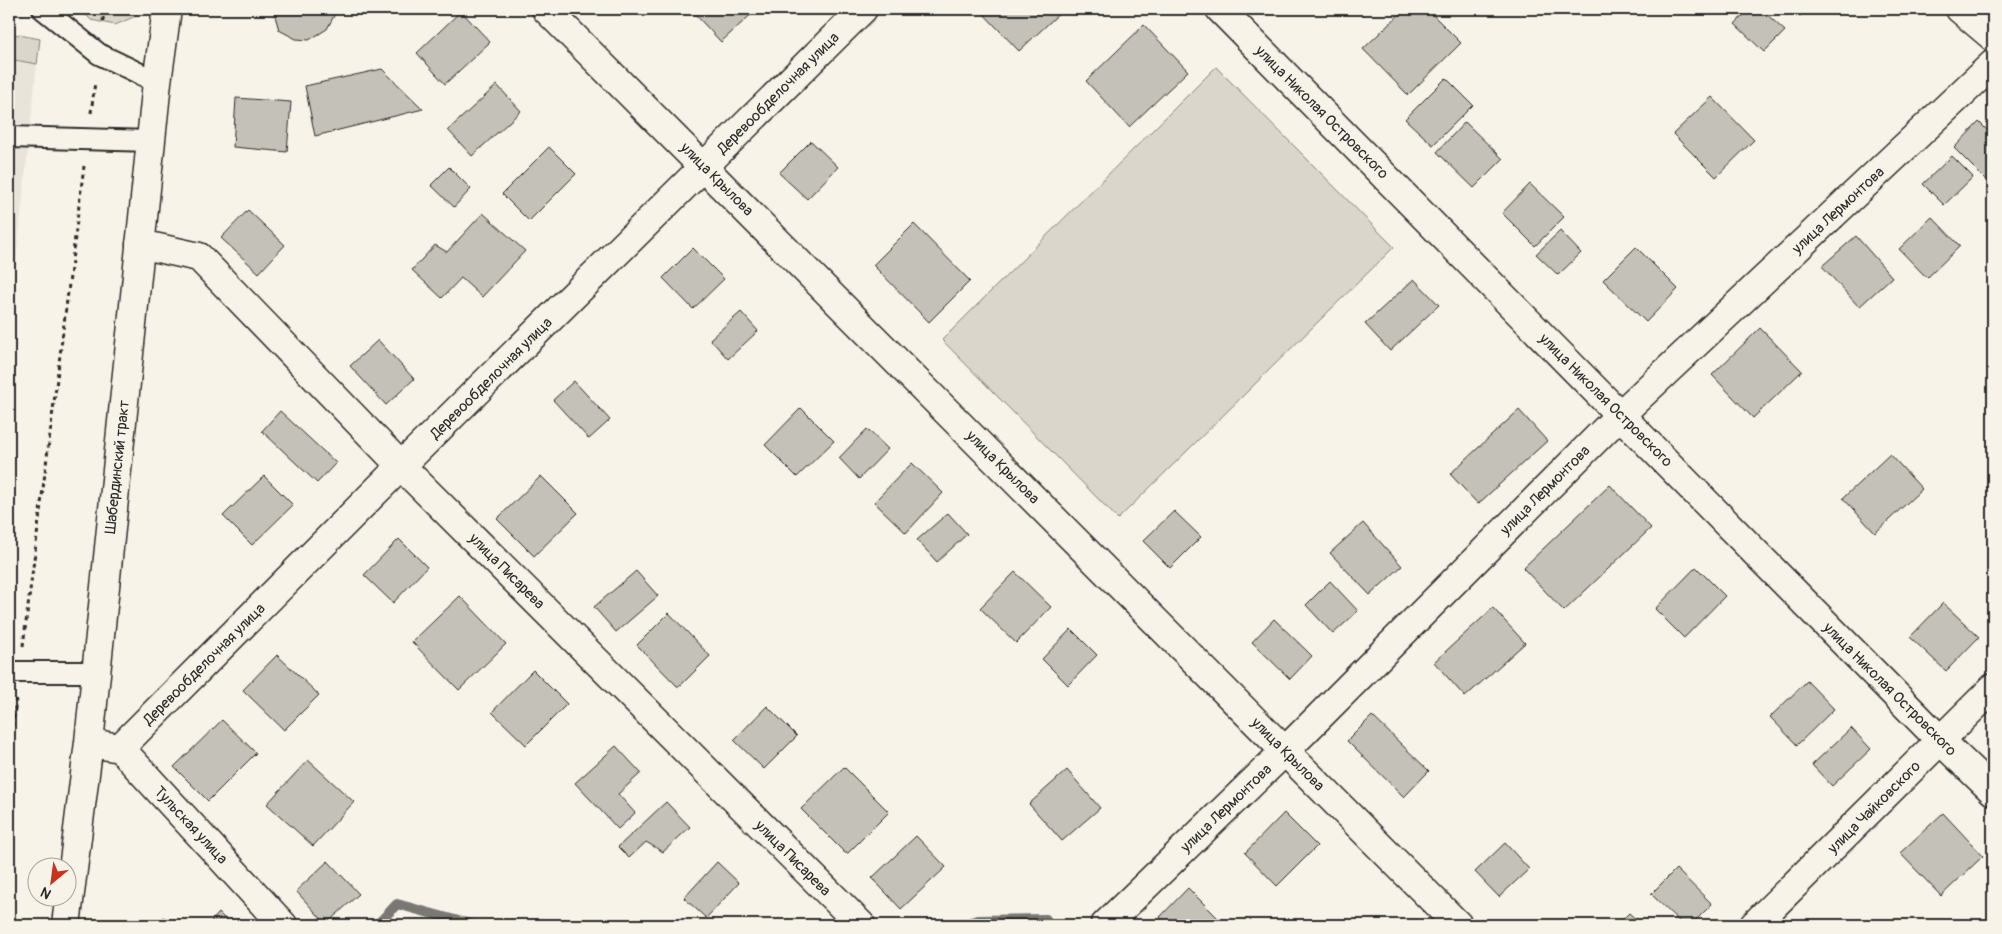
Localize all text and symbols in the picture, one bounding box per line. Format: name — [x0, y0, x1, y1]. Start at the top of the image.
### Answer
street label: Деревообделочная улица — [713, 28, 843, 159]
street label: улица Николая Островского — [1250, 41, 1392, 183]
street label: улица Крылова — [675, 138, 757, 220]
street label: улица Лермонтова — [1787, 163, 1889, 259]
street label: Деревообделочная улица — [426, 313, 556, 444]
street label: улица Николая Островского — [1534, 329, 1676, 471]
street label: Шабердинский тракт — [101, 399, 134, 535]
street label: улица Крылова — [961, 426, 1043, 508]
street label: улица Лермонтова — [1496, 441, 1594, 540]
street label: улица Писарева — [464, 529, 549, 613]
street label: Деревообделочная улица — [139, 599, 269, 730]
street label: улица Николая Островского — [1818, 618, 1960, 760]
street label: улица Крылова — [1246, 713, 1328, 795]
street label: улица Чайковского — [1823, 757, 1925, 858]
street label: улица Лермонтова — [1176, 760, 1276, 857]
street label: Тульская улица — [150, 782, 232, 868]
street label: улица Писарева — [750, 816, 835, 900]
north arrow — [28, 856, 78, 906]
text: N — [38, 883, 54, 903]

